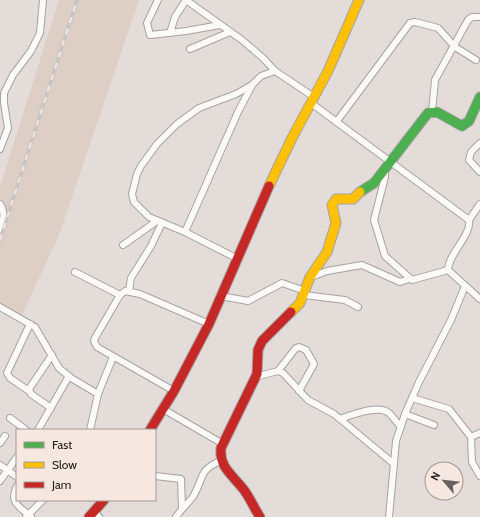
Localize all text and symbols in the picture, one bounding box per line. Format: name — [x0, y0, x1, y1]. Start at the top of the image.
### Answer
legend — [16, 429, 156, 501]
text: Fast — [52, 437, 72, 452]
text: Slow — [52, 457, 77, 472]
north arrow — [424, 461, 464, 501]
text: N — [427, 470, 443, 483]
text: Jam — [51, 477, 71, 492]

